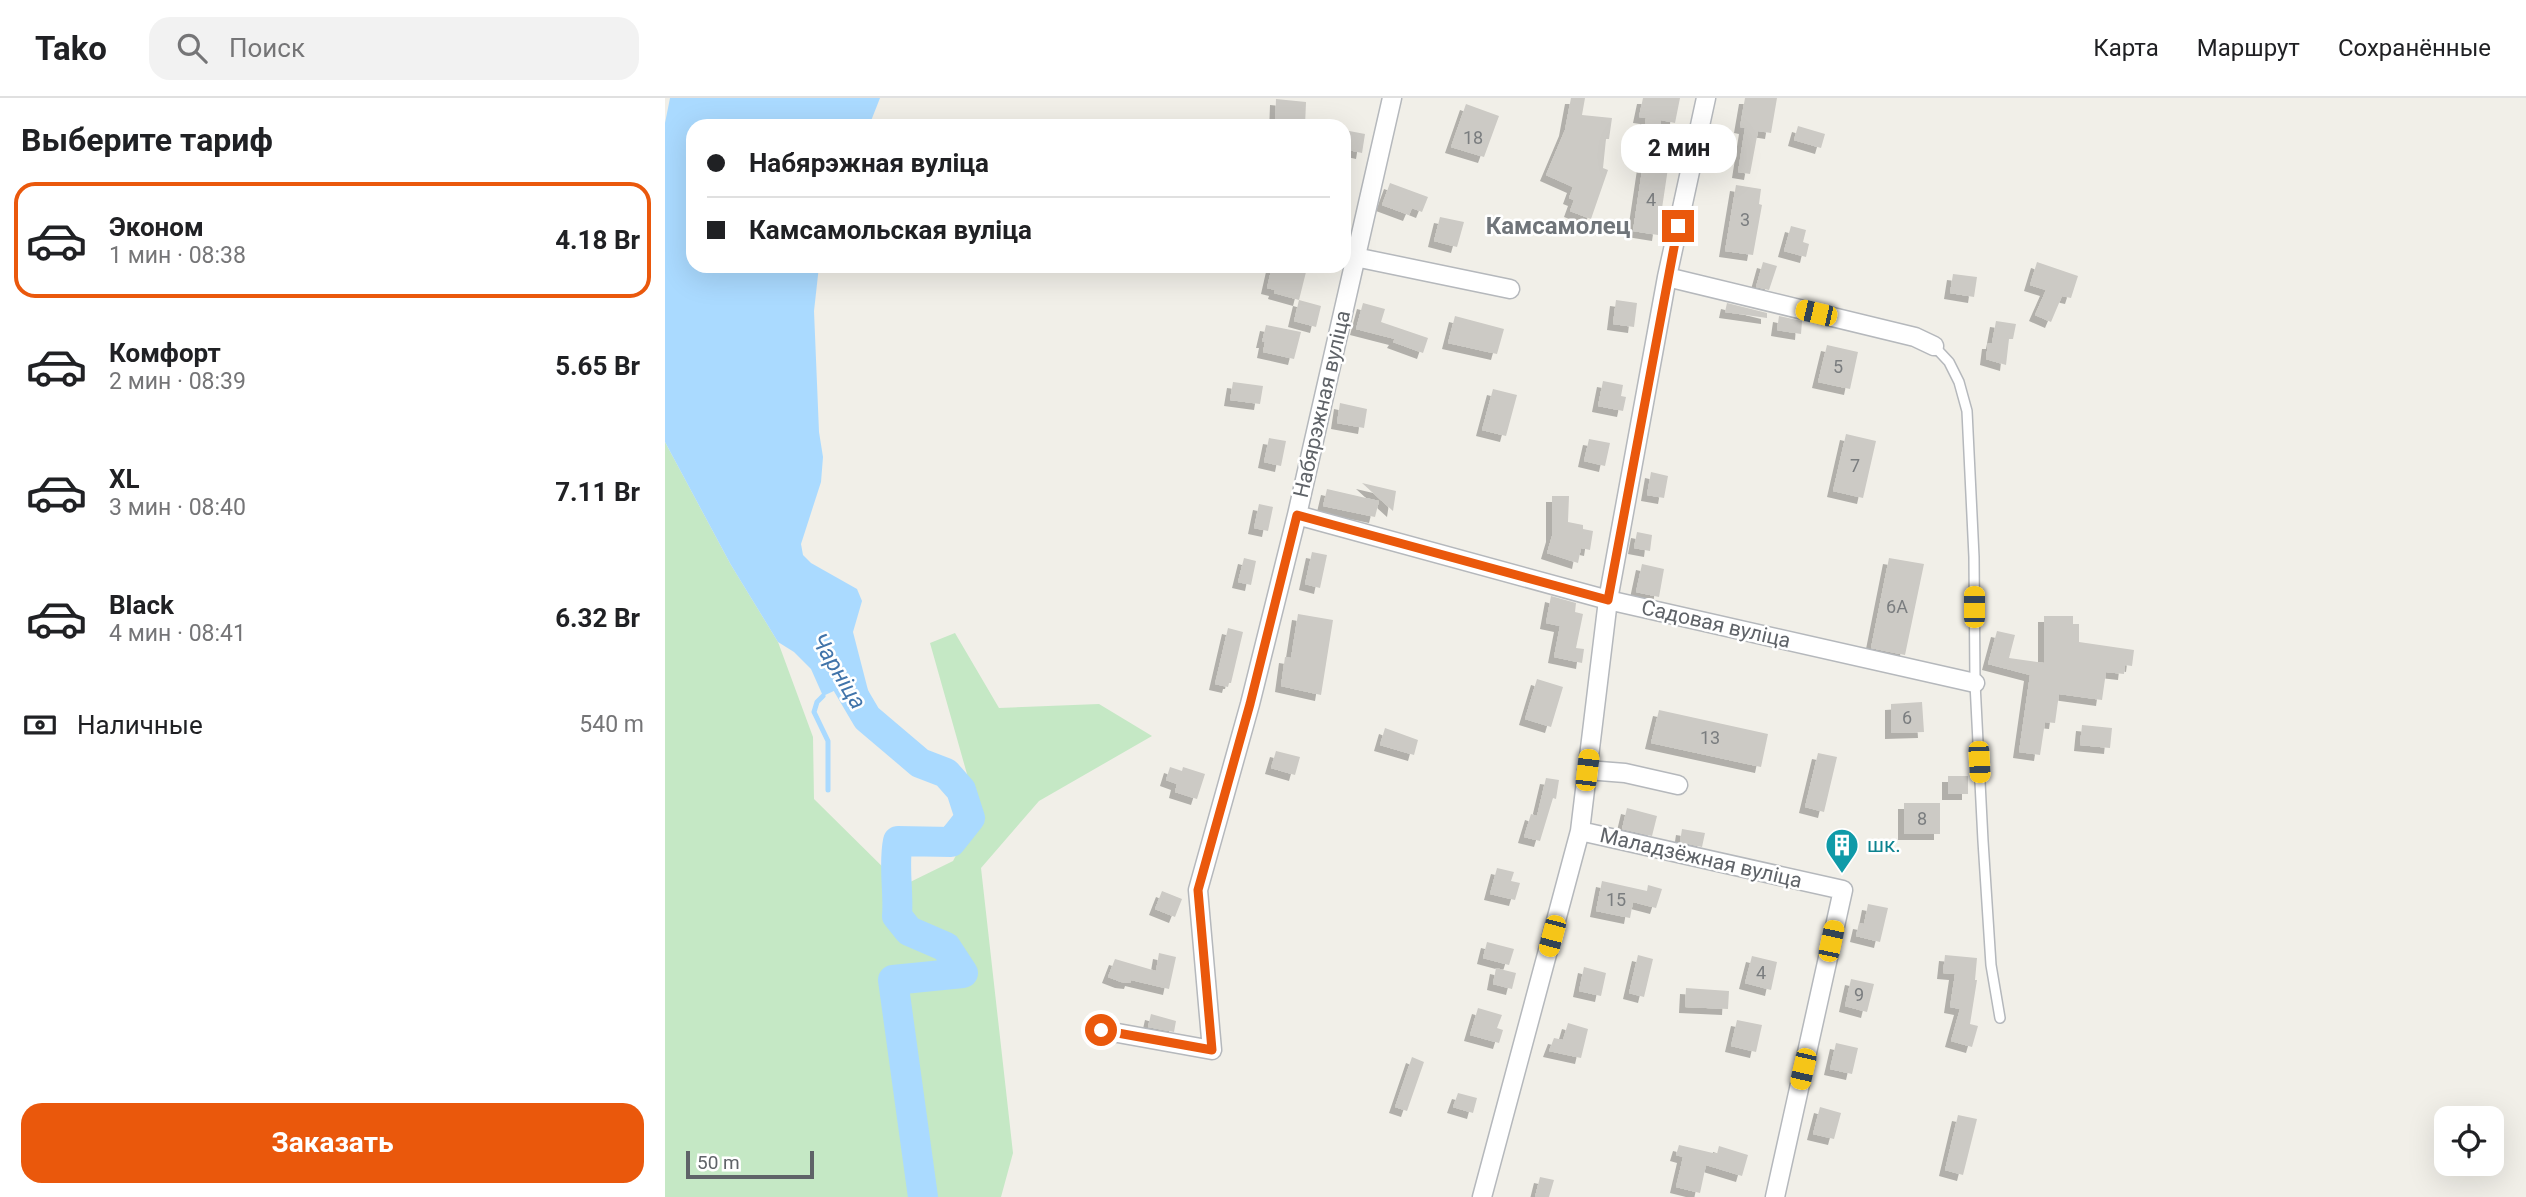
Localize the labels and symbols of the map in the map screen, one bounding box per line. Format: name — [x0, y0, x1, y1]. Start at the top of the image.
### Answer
callout: 2 мин — [1620, 124, 1736, 174]
house number: 18 — [1463, 127, 1483, 148]
house number: 4 — [1646, 189, 1656, 210]
house number: 3 — [1740, 209, 1750, 230]
route end — [1662, 210, 1694, 242]
district label: Камсамолец — [1486, 212, 1631, 240]
car — [1794, 298, 1839, 328]
street label: Набярэжная вуліца — [1289, 308, 1355, 500]
house number: 5 — [1833, 356, 1843, 377]
house number: 7 — [1850, 455, 1860, 476]
car — [1964, 586, 1985, 628]
street label: Садовая вуліца — [1639, 595, 1793, 653]
house number: 6А — [1886, 596, 1908, 617]
water label: Чарніца — [805, 628, 872, 714]
house number: 6 — [1902, 707, 1912, 728]
house number: 13 — [1700, 727, 1720, 748]
car — [1968, 740, 1991, 784]
car — [1575, 748, 1600, 792]
house number: 8 — [1917, 808, 1927, 829]
street label: Маладзёжная вуліца — [1598, 823, 1804, 893]
building icon: шк. — [1823, 826, 1861, 875]
place label: шк. — [1867, 833, 1901, 857]
house number: 15 — [1606, 889, 1626, 910]
car — [1537, 913, 1568, 959]
car — [1817, 918, 1846, 964]
house number: 4 — [1756, 962, 1766, 983]
house number: 9 — [1854, 984, 1864, 1005]
route start — [1085, 1014, 1117, 1046]
car — [1789, 1046, 1818, 1092]
scale bar — [686, 1148, 814, 1180]

